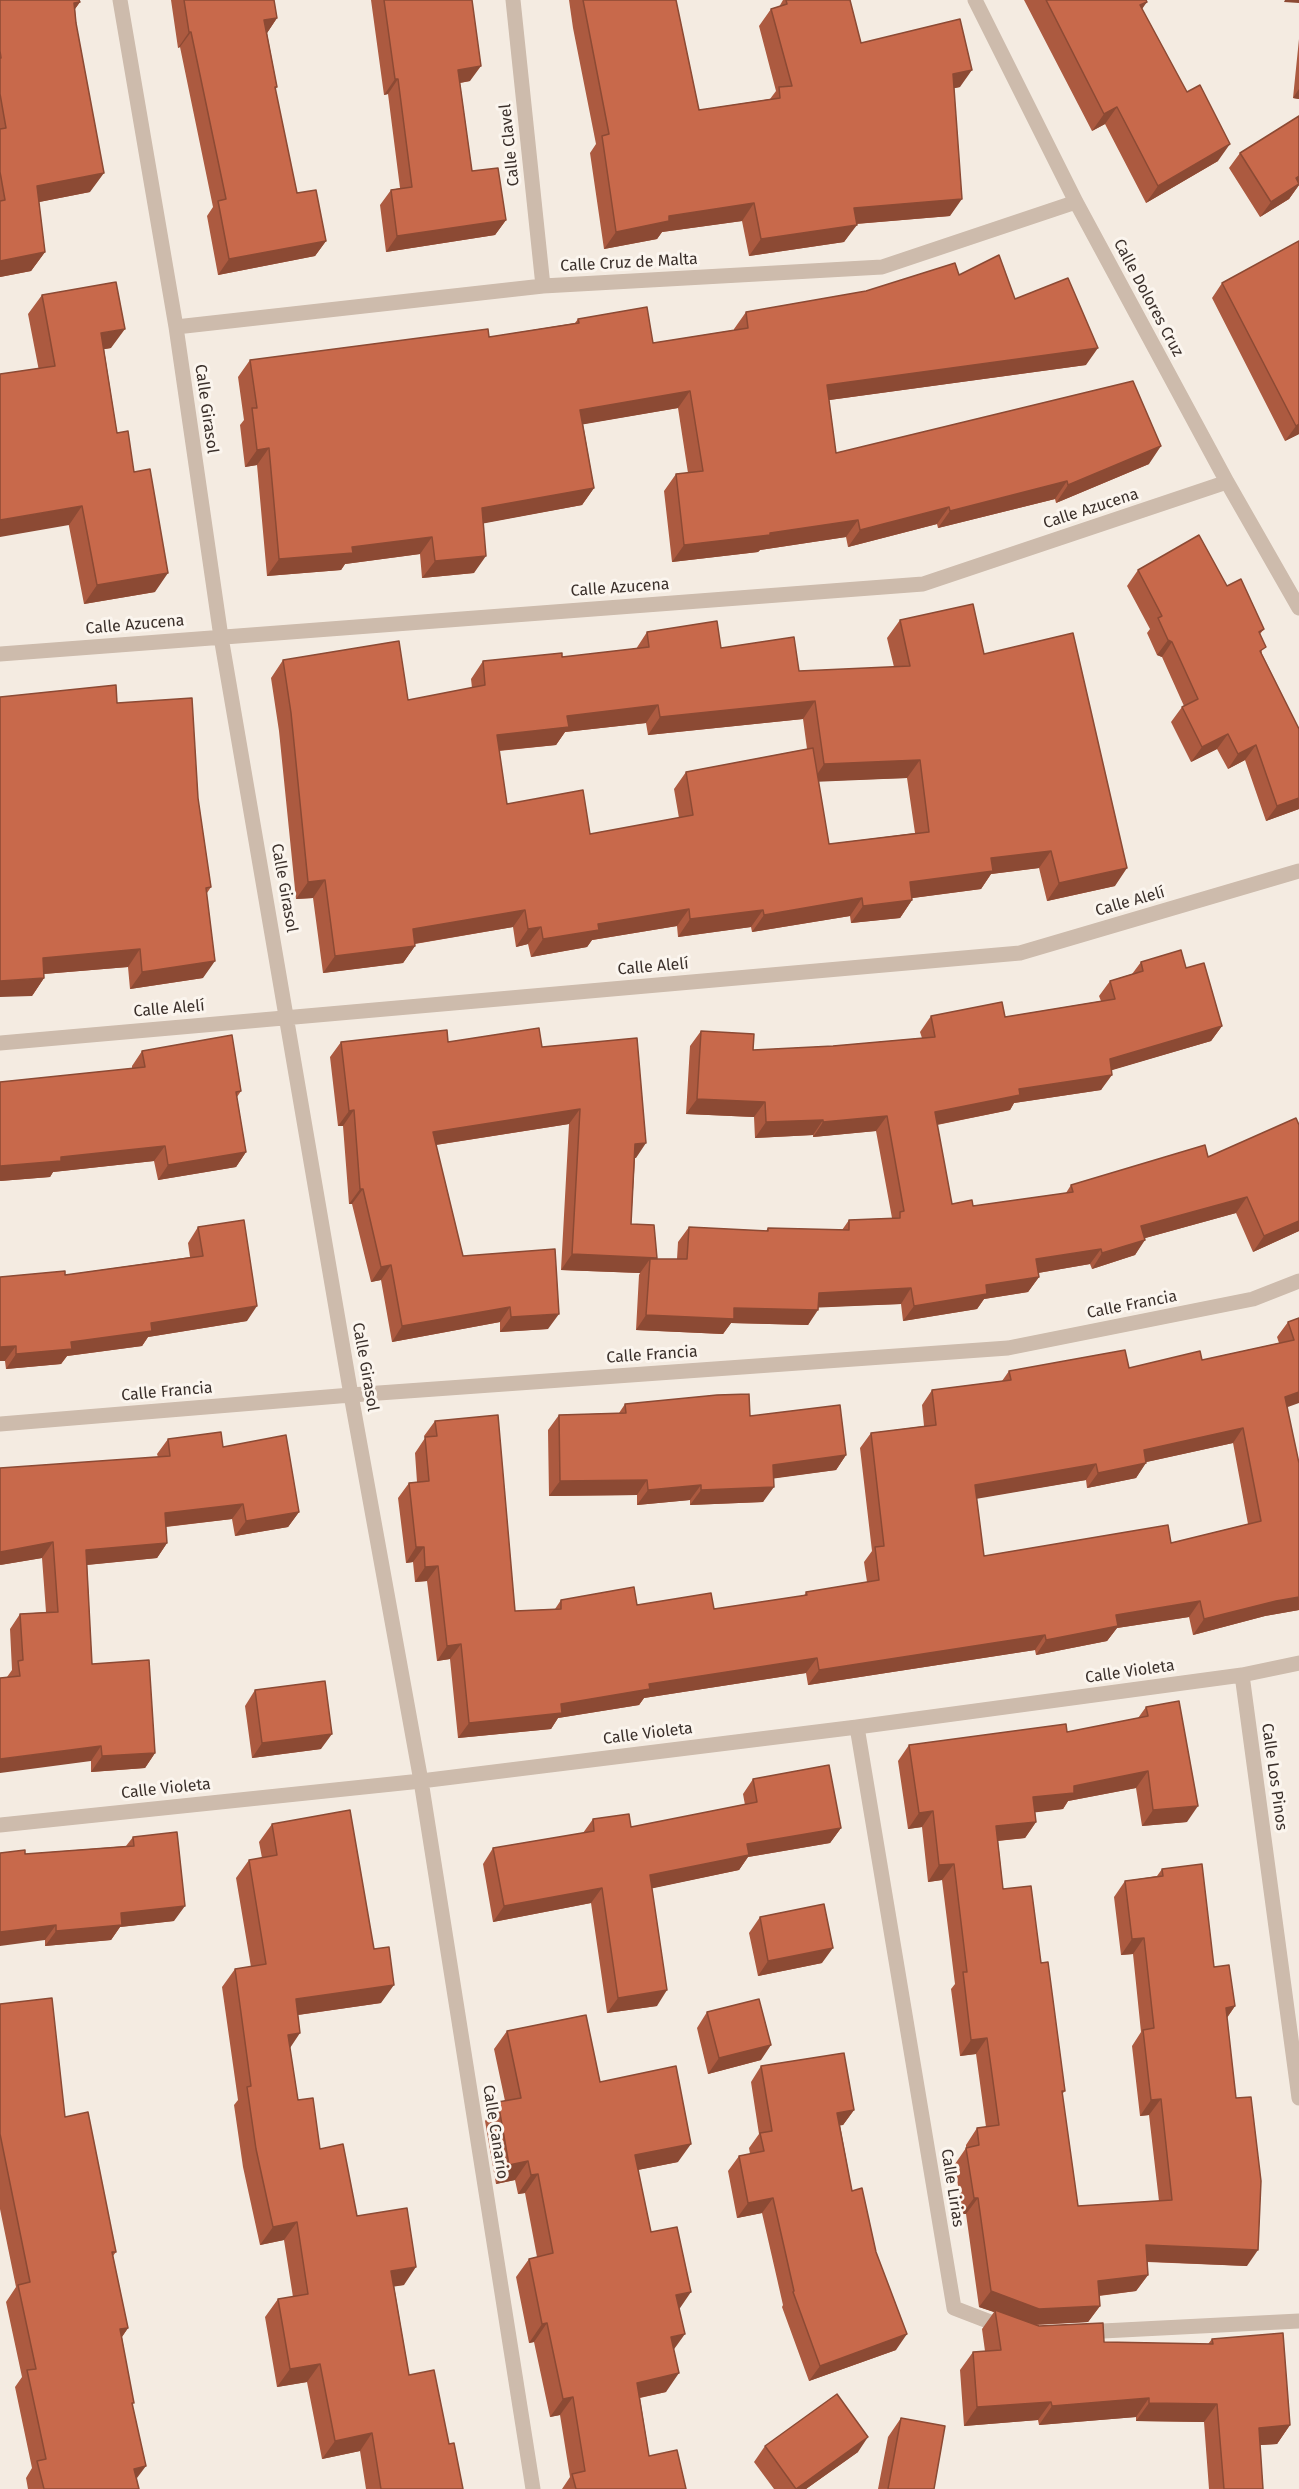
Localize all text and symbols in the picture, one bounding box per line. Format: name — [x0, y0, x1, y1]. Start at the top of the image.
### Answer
street label: Calle Clavel — [496, 103, 524, 187]
street label: Calle Dolores Cruz — [1109, 236, 1187, 360]
street label: Calle Cruz de Malta — [560, 250, 698, 276]
street label: Calle Girasol — [190, 363, 222, 455]
street label: Calle Azucena — [1041, 485, 1141, 533]
street label: Calle Azucena — [570, 575, 670, 601]
street label: Calle Azucena — [85, 611, 185, 639]
street label: Calle Girasol — [267, 842, 301, 934]
street label: Calle Alelí — [1093, 883, 1167, 921]
street label: Calle Alelí — [617, 954, 689, 980]
street label: Calle Alelí — [133, 996, 205, 1022]
street label: Calle Francia — [1085, 1287, 1179, 1323]
street label: Calle Girasol — [348, 1321, 382, 1413]
street label: Calle Francia — [606, 1342, 698, 1368]
street label: Calle Francia — [121, 1378, 213, 1406]
street label: Calle Violeta — [1084, 1656, 1176, 1688]
street label: Calle Violeta — [602, 1719, 694, 1749]
street label: Calle Los Pinos — [1257, 1722, 1291, 1832]
street label: Calle Violeta — [120, 1775, 212, 1803]
street label: Calle Canario — [478, 2083, 512, 2181]
street label: Calle Lirias — [936, 2148, 968, 2228]

